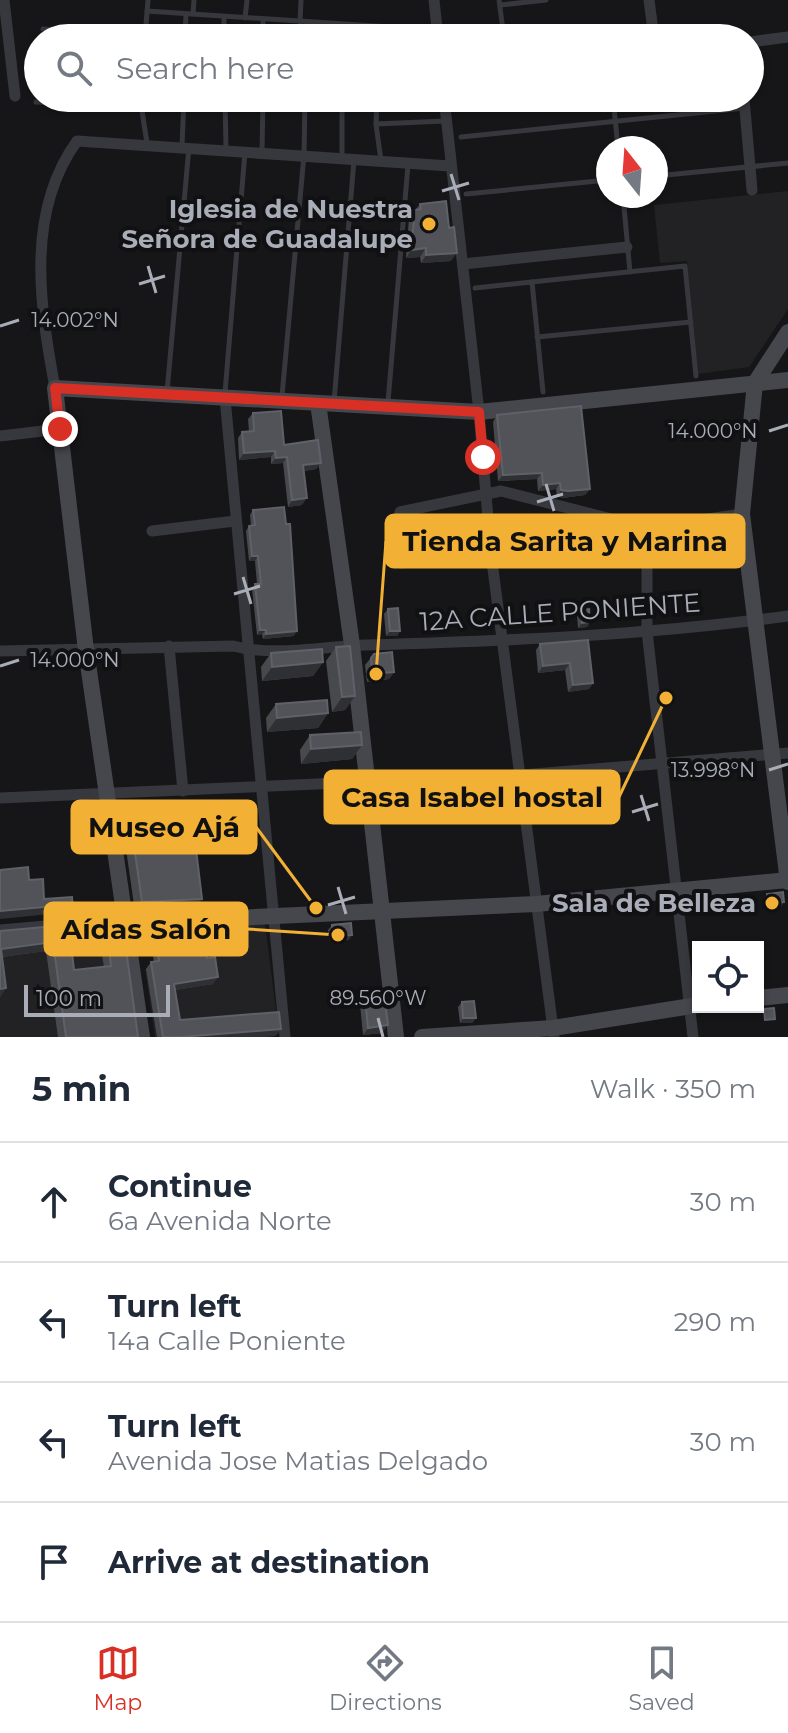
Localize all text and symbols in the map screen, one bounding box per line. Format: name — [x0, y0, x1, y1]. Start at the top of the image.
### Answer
search box — [24, 24, 764, 112]
icon: search — [52, 46, 96, 90]
text: Search here — [116, 50, 294, 87]
north arrow — [596, 136, 668, 208]
place label: Iglesia de Nuestra Señora de Guadalupe — [121, 193, 413, 255]
marker: Iglesia de Nuestra Señora de Guadalupe — [420, 215, 438, 233]
text: 14.002°N — [31, 308, 119, 332]
route end — [42, 411, 78, 447]
text: 14.000°N — [668, 419, 758, 443]
route start — [465, 439, 501, 475]
callout: Tienda Sarita y Marina — [386, 515, 744, 567]
text: Tienda Sarita y Marina — [402, 524, 728, 558]
street label: 12A CALLE PONIENTE — [419, 586, 701, 638]
text: 14.000°N — [30, 648, 120, 672]
text: 13.998°N — [671, 758, 755, 782]
callout: Casa Isabel hostal — [325, 771, 619, 823]
text: Casa Isabel hostal — [341, 780, 603, 814]
callout: Museo Ajá — [72, 801, 256, 853]
text: Museo Ajá — [88, 810, 240, 844]
place label: Sala de Belleza — [552, 887, 756, 919]
marker: Sala de Belleza — [763, 894, 781, 912]
callout: Aídas Salón — [45, 903, 247, 955]
text: Aídas Salón — [60, 912, 231, 946]
map controls — [692, 941, 764, 1013]
button: locate — [692, 941, 764, 1013]
scale bar — [24, 981, 170, 1017]
text: 100 m — [36, 985, 102, 1012]
text: 89.560°W — [330, 986, 426, 1010]
text: 5 min — [32, 1068, 131, 1110]
text: Walk · 350 m — [590, 1073, 756, 1105]
text: Continue — [108, 1168, 252, 1205]
icon: ahead — [32, 1180, 76, 1224]
text: 30 m — [690, 1186, 756, 1218]
text: 6a Avenida Norte — [108, 1205, 332, 1237]
text: Turn left — [108, 1288, 241, 1325]
icon: left — [32, 1300, 76, 1344]
text: 290 m — [674, 1306, 756, 1338]
text: 14a Calle Poniente — [108, 1325, 346, 1357]
text: Turn left — [108, 1408, 241, 1445]
icon: left — [32, 1420, 76, 1464]
text: 30 m — [690, 1426, 756, 1458]
text: Avenida Jose Matias Delgado — [108, 1445, 488, 1477]
icon: arrive — [32, 1540, 76, 1584]
text: Arrive at destination — [108, 1544, 430, 1581]
tab: Map — [93, 1641, 142, 1716]
tab: Directions — [329, 1641, 442, 1716]
tab: Saved — [629, 1641, 695, 1716]

